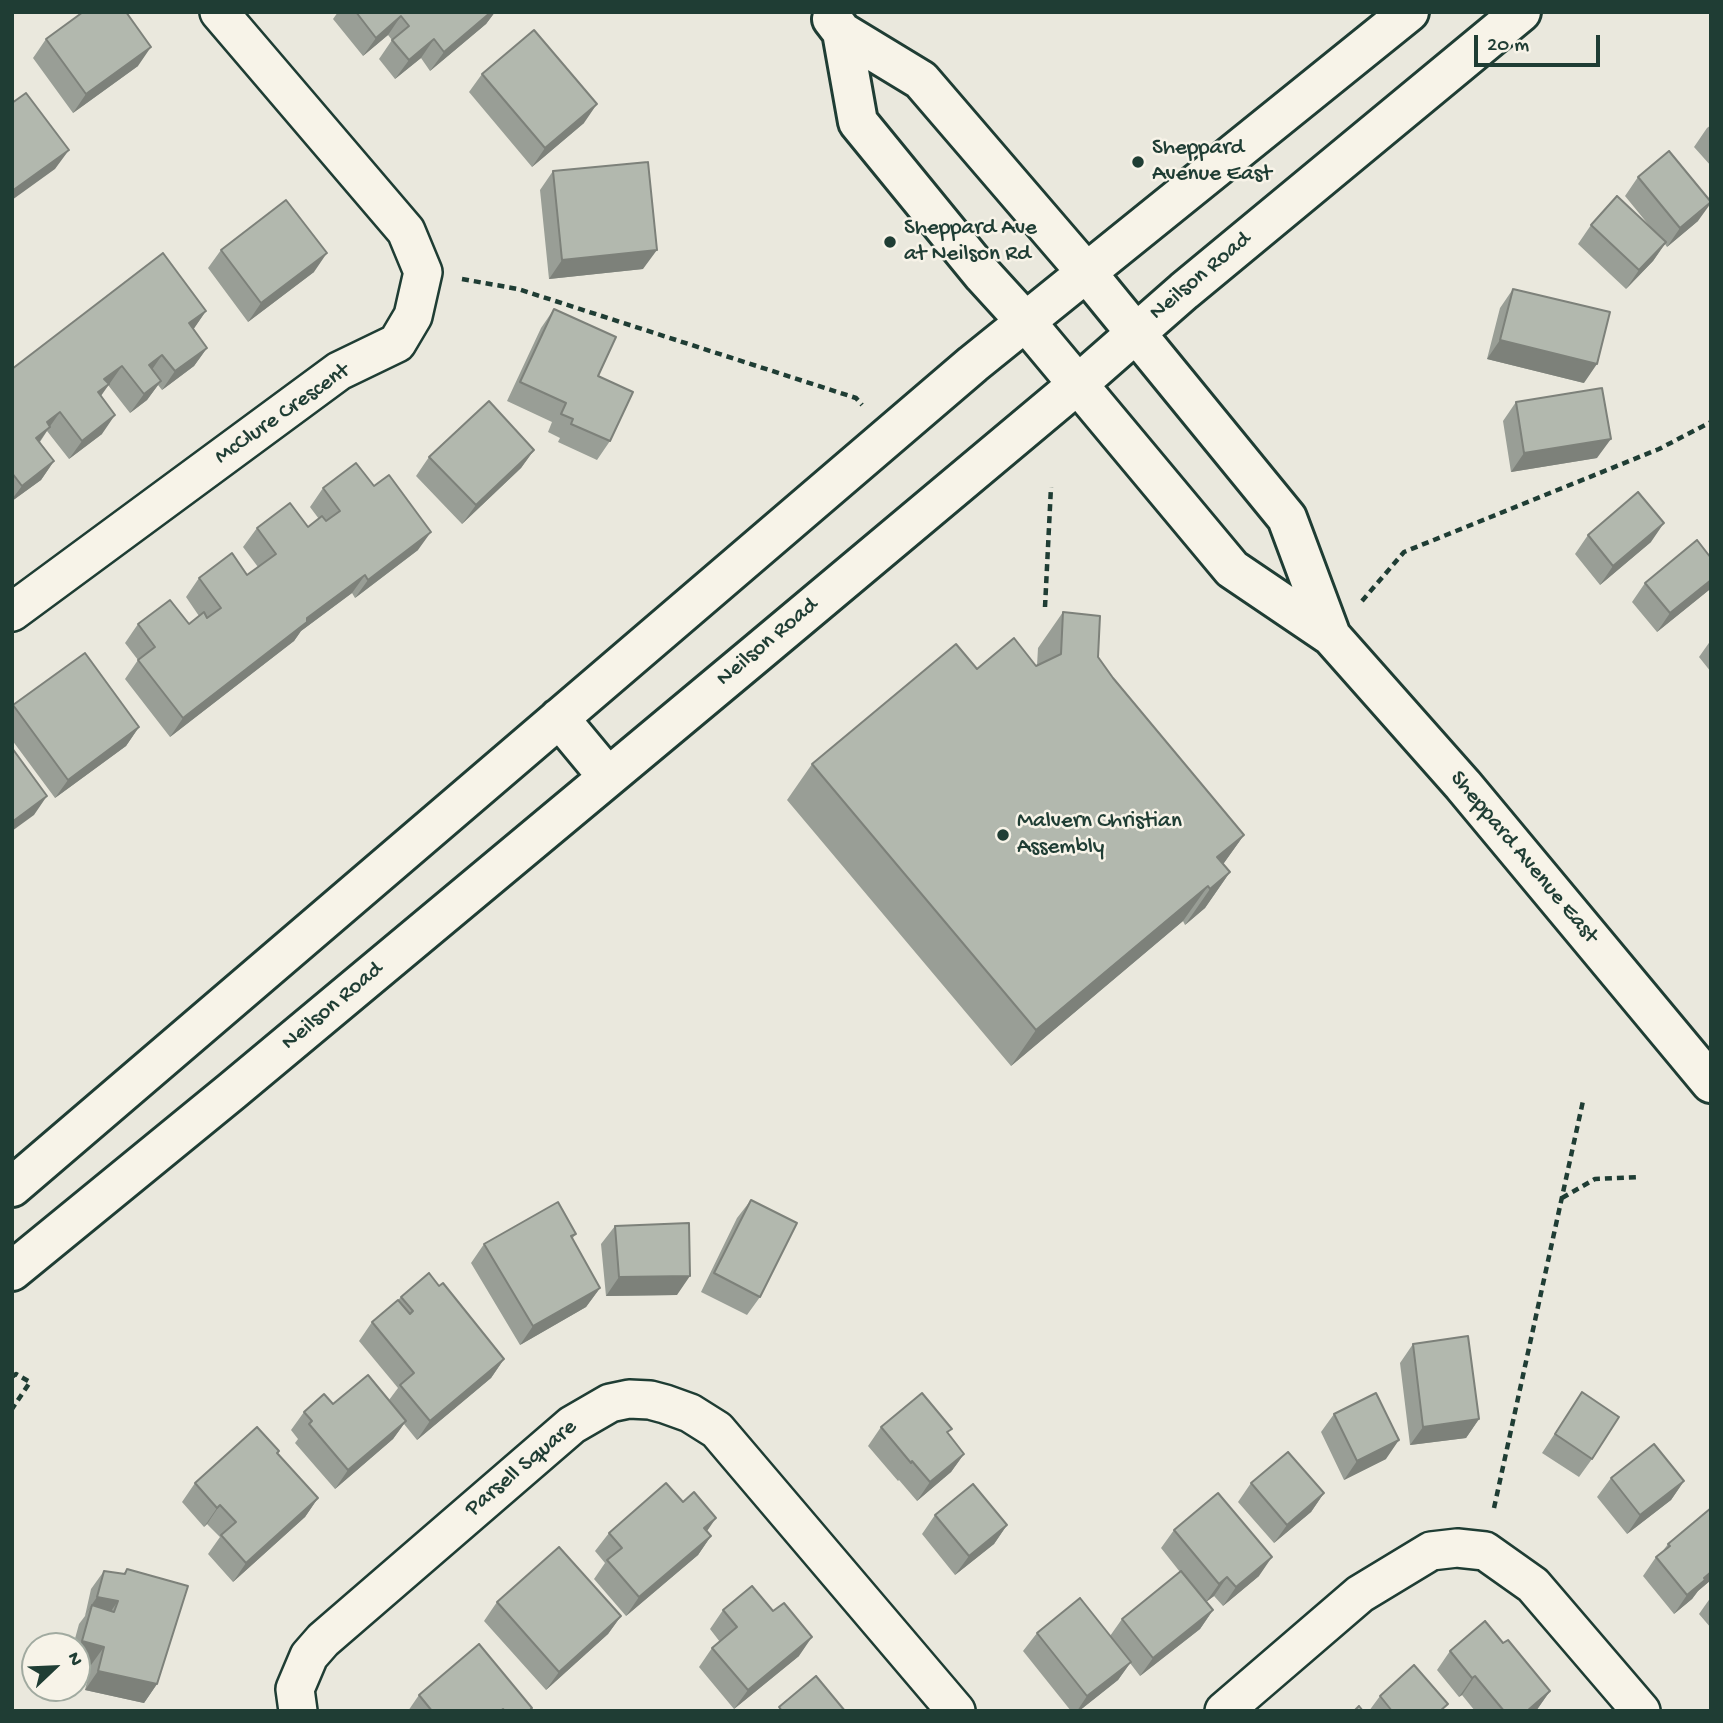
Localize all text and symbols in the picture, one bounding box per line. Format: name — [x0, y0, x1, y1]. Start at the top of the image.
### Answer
scale bar — [1478, 21, 1604, 65]
text: 20 m — [1487, 34, 1529, 59]
place label: Sheppard Avenue East — [1152, 135, 1272, 189]
marker: Sheppard Avenue East — [1130, 154, 1146, 170]
place label: Sheppard Ave at Neilson Rd — [904, 215, 1037, 269]
street label: Neilson Road — [1145, 227, 1257, 327]
marker: Sheppard Ave at Neilson Rd — [882, 234, 898, 250]
street label: McClure Crescent — [210, 358, 356, 472]
street label: Neilson Road — [712, 593, 824, 693]
street label: Sheppard Avenue East — [1443, 766, 1603, 950]
place label: Malvern Christian Assembly — [1017, 808, 1182, 862]
marker: Malvern Christian Assembly — [995, 827, 1011, 843]
street label: Neilson Road — [277, 957, 389, 1057]
street label: Parsell Square — [460, 1414, 584, 1524]
north arrow — [21, 1632, 91, 1702]
text: N — [61, 1649, 87, 1670]

